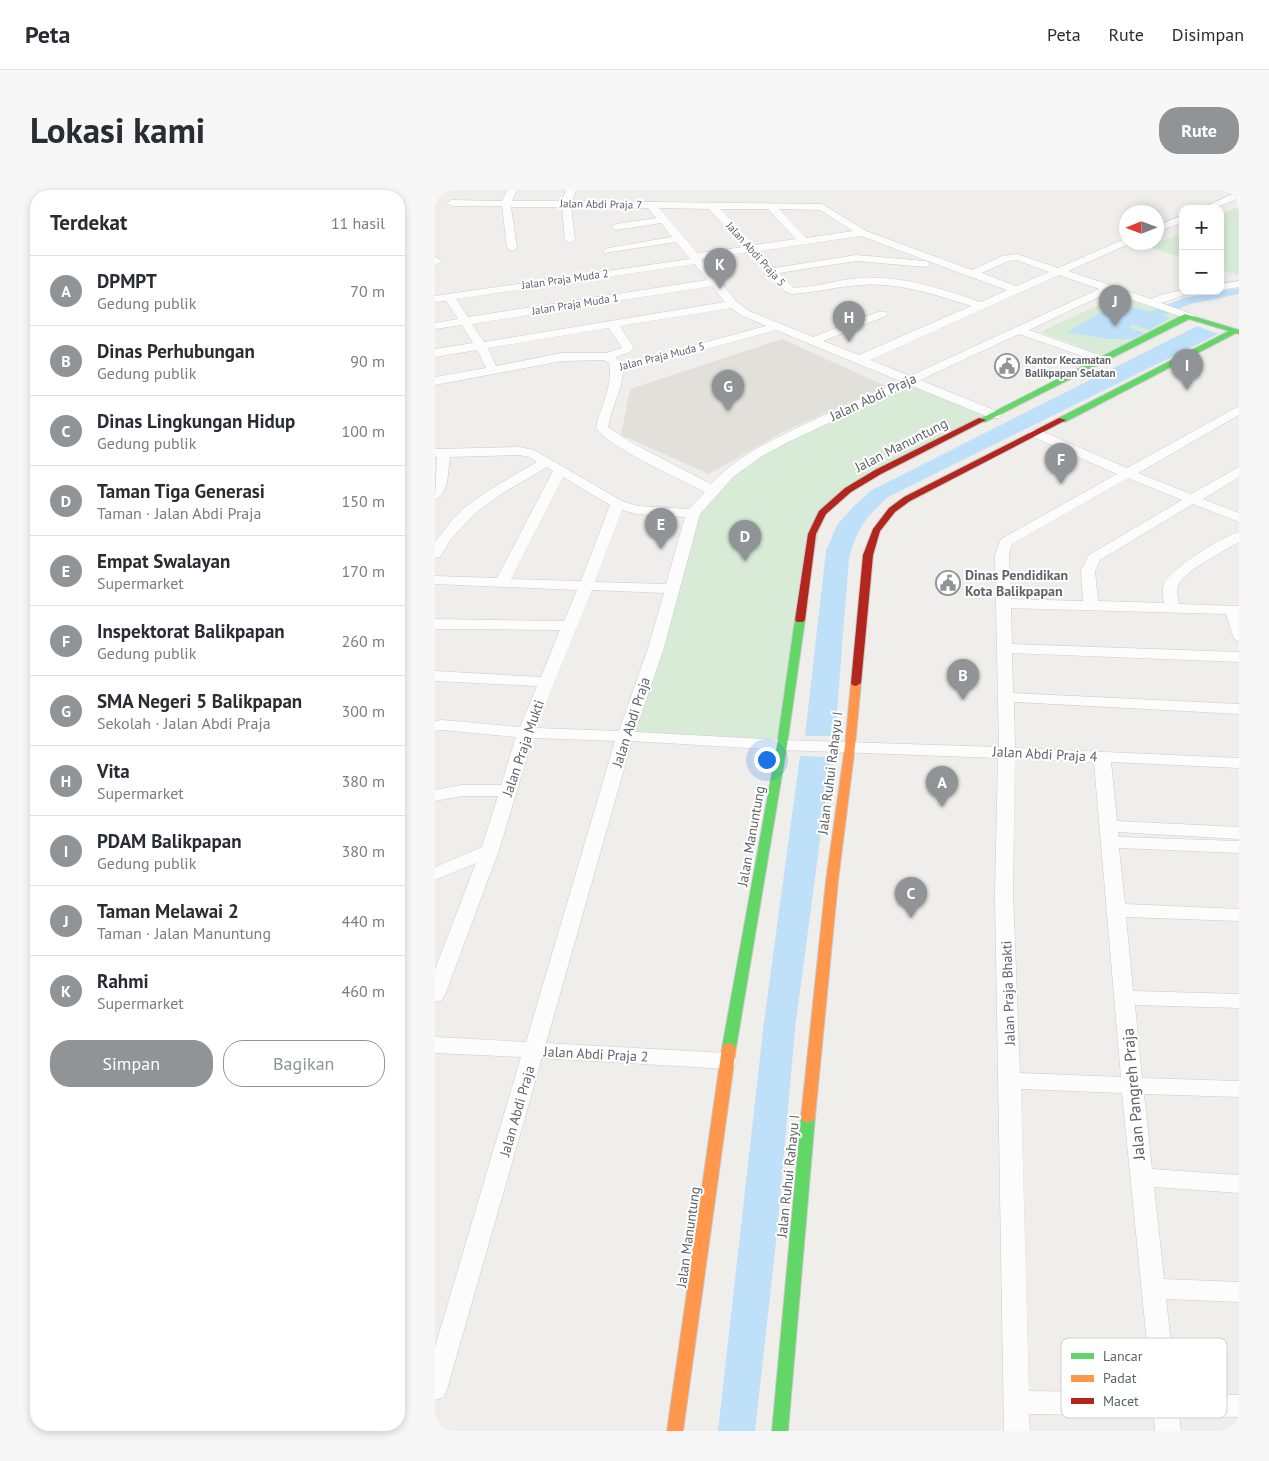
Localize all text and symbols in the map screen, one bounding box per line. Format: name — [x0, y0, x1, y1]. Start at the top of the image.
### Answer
text: Peta — [25, 19, 70, 50]
text: Peta — [1047, 23, 1081, 46]
text: Rute — [1109, 23, 1144, 46]
text: Disimpan — [1172, 23, 1244, 46]
text: Lokasi kami — [30, 107, 205, 153]
button: Rute — [1159, 107, 1239, 154]
street label: Jalan Abdi Praja 7 — [559, 196, 642, 212]
north arrow — [1119, 205, 1164, 250]
map controls — [1179, 205, 1224, 295]
button: + — [1179, 205, 1224, 250]
text: Terdekat — [50, 209, 127, 236]
text: 11 hasil — [331, 213, 385, 233]
street label: Jalan Abdi Praja 5 — [723, 218, 789, 289]
pin: K — [704, 248, 736, 289]
button: − — [1179, 250, 1224, 295]
street label: Jalan Praja Muda 2 — [520, 266, 609, 292]
text: DPMPT — [97, 269, 157, 293]
text: A — [61, 281, 71, 301]
text: 70 m — [350, 281, 385, 301]
pin: J — [1099, 285, 1131, 326]
street label: Jalan Praja Muda 1 — [530, 290, 619, 318]
text: Gedung publik — [97, 293, 196, 313]
pin: H — [833, 301, 865, 342]
text: Dinas Perhubungan — [97, 339, 255, 363]
street label: Jalan Praja Muda 5 — [617, 339, 706, 374]
pin: I — [1171, 349, 1203, 390]
text: B — [61, 351, 71, 371]
text: 90 m — [350, 351, 385, 371]
public building icon: Kantor Kecamatan Balikpapan Selatan — [994, 353, 1020, 379]
place label: Kantor Kecamatan Balikpapan Selatan — [1025, 353, 1116, 380]
text: Gedung publik — [97, 363, 196, 383]
street label: Jalan Abdi Praja — [826, 369, 919, 425]
pin: G — [712, 370, 744, 411]
text: Dinas Lingkungan Hidup — [97, 409, 295, 433]
street label: Jalan Manuntung — [851, 414, 950, 477]
text: C — [62, 421, 70, 441]
text: 100 m — [342, 421, 385, 441]
text: Gedung publik — [97, 433, 196, 453]
pin: F — [1045, 443, 1077, 484]
text: Taman Tiga Generasi — [97, 479, 265, 503]
text: D — [61, 491, 71, 511]
text: 150 m — [342, 491, 385, 511]
text: Taman · Jalan Abdi Praja — [97, 503, 261, 523]
pin: E — [645, 508, 677, 549]
pin: D — [729, 520, 761, 561]
text: Empat Swalayan — [97, 549, 230, 573]
text: E — [62, 561, 70, 581]
text: 170 m — [342, 561, 385, 581]
place label: Dinas Pendidikan Kota Balikpapan — [965, 566, 1068, 600]
public building icon: Dinas Pendidikan Kota Balikpapan — [935, 570, 961, 596]
text: Supermarket — [97, 573, 184, 593]
text: Inspektorat Balikpapan — [97, 619, 285, 643]
text: F — [62, 631, 70, 651]
text: 260 m — [342, 631, 385, 651]
text: Gedung publik — [97, 643, 196, 663]
pin: B — [947, 659, 979, 700]
street label: Jalan Abdi Praja — [608, 675, 654, 770]
text: SMA Negeri 5 Balikpapan — [97, 689, 302, 713]
street label: Jalan Praja Mukti — [498, 697, 548, 799]
text: G — [61, 701, 71, 721]
text: 300 m — [342, 701, 385, 721]
street label: Jalan Ruhui Rahayu I — [813, 711, 846, 836]
text: Sekolah · Jalan Abdi Praja — [97, 713, 271, 733]
street label: Jalan Abdi Praja 4 — [991, 742, 1098, 766]
your location — [754, 747, 780, 773]
text: Vita — [97, 759, 130, 783]
pin: A — [926, 766, 958, 807]
text: H — [61, 771, 71, 791]
text: 380 m — [342, 771, 385, 791]
text: Supermarket — [97, 783, 184, 803]
street label: Jalan Manuntung — [733, 784, 769, 889]
text: PDAM Balikpapan — [97, 829, 242, 853]
text: I — [64, 841, 68, 861]
text: 380 m — [342, 841, 385, 861]
text: Gedung publik — [97, 853, 196, 873]
pin: C — [895, 877, 927, 918]
text: Taman Melawai 2 — [97, 899, 239, 923]
text: J — [63, 911, 69, 931]
text: 440 m — [342, 911, 385, 931]
text: Taman · Jalan Manuntung — [97, 923, 271, 943]
street label: Jalan Praja Bhakti — [997, 940, 1019, 1047]
text: Rahmi — [97, 969, 149, 993]
text: K — [61, 981, 71, 1001]
text: 460 m — [342, 981, 385, 1001]
text: Supermarket — [97, 993, 184, 1013]
street label: Jalan Pangreh Praja — [1117, 1027, 1149, 1162]
button: Simpan — [50, 1040, 213, 1087]
button: Bagikan — [223, 1040, 385, 1087]
street label: Jalan Abdi Praja 2 — [542, 1042, 649, 1066]
street label: Jalan Abdi Praja — [495, 1064, 539, 1159]
street label: Jalan Ruhui Rahayu I — [772, 1114, 803, 1239]
street label: Jalan Manuntung — [672, 1185, 704, 1290]
legend — [1061, 1338, 1227, 1418]
text: Lancar — [1103, 1347, 1143, 1365]
text: Padat — [1103, 1369, 1137, 1387]
text: Macet — [1103, 1392, 1139, 1410]

